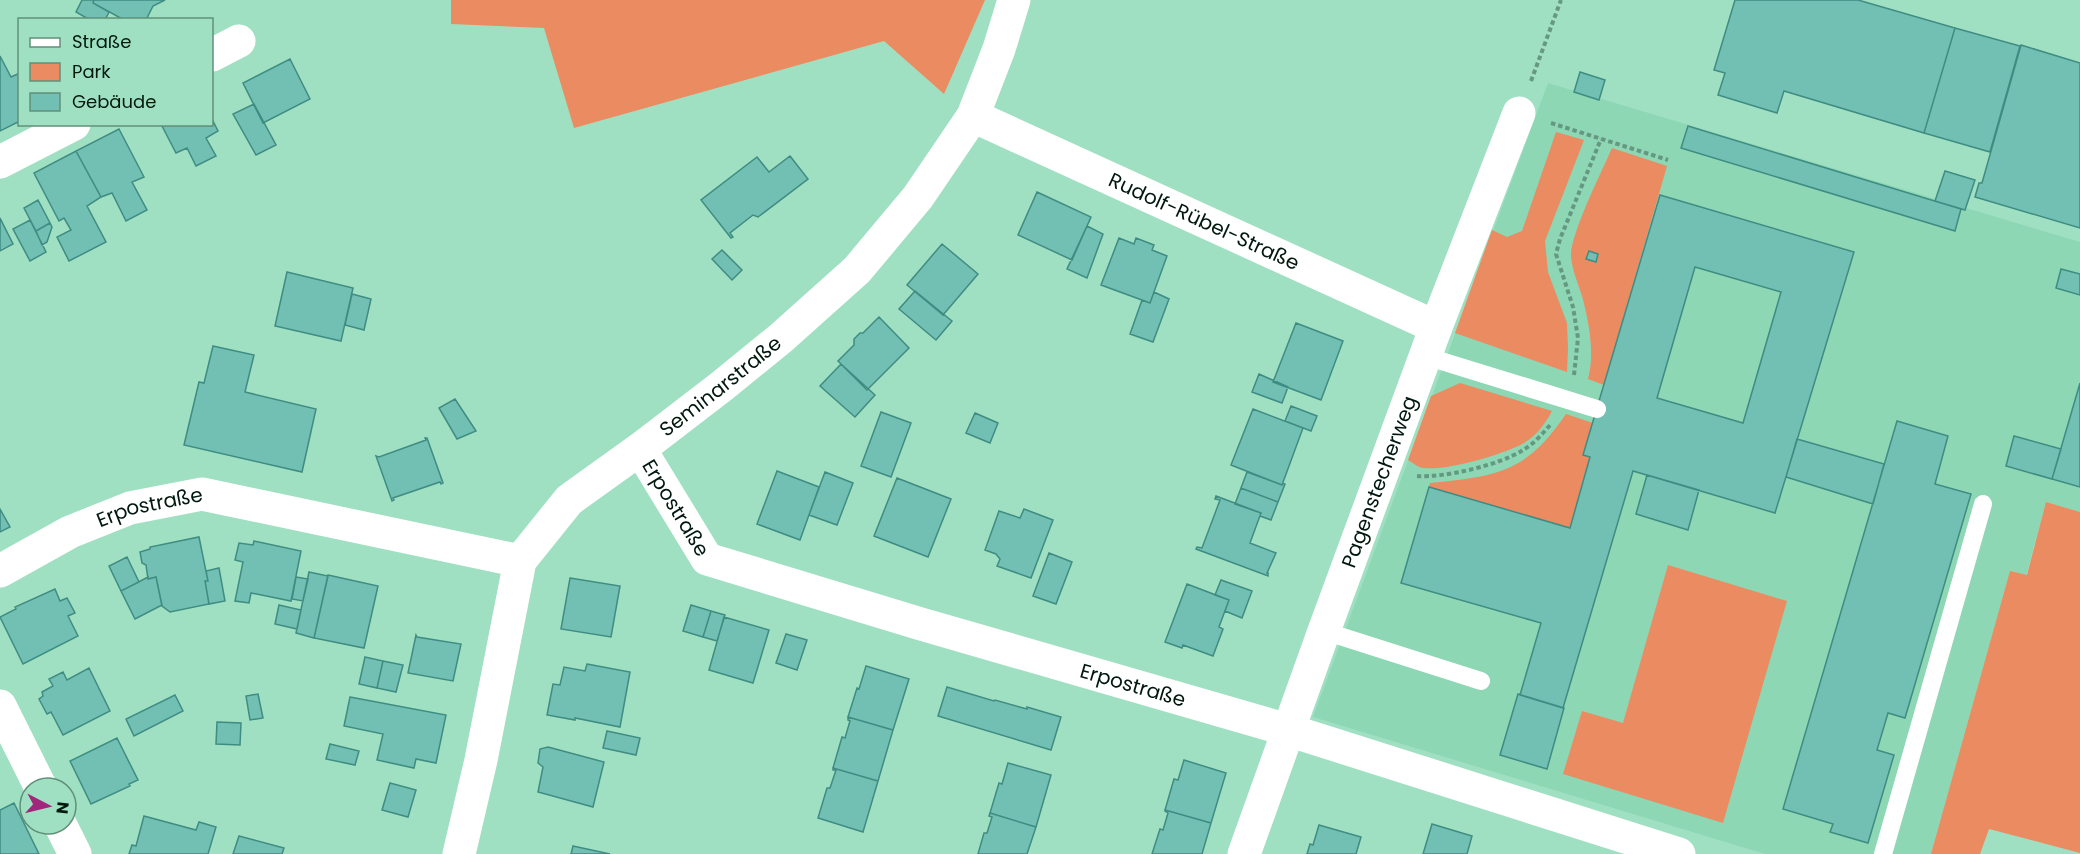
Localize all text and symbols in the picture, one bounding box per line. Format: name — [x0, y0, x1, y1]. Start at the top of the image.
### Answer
legend — [18, 18, 213, 126]
text: Straße — [72, 29, 131, 54]
text: Park — [72, 59, 111, 84]
text: Gebäude — [72, 89, 156, 114]
street label: Rudolf-Rübel-Straße — [1104, 166, 1304, 277]
street label: Seminarstraße — [654, 329, 787, 443]
street label: Pagenstecherweg — [1335, 392, 1423, 572]
street label: Erpostraße — [636, 454, 716, 562]
street label: Erpostraße — [92, 480, 205, 534]
street label: Erpostraße — [1077, 657, 1189, 714]
north arrow — [18, 776, 78, 836]
text: N — [50, 800, 75, 815]

